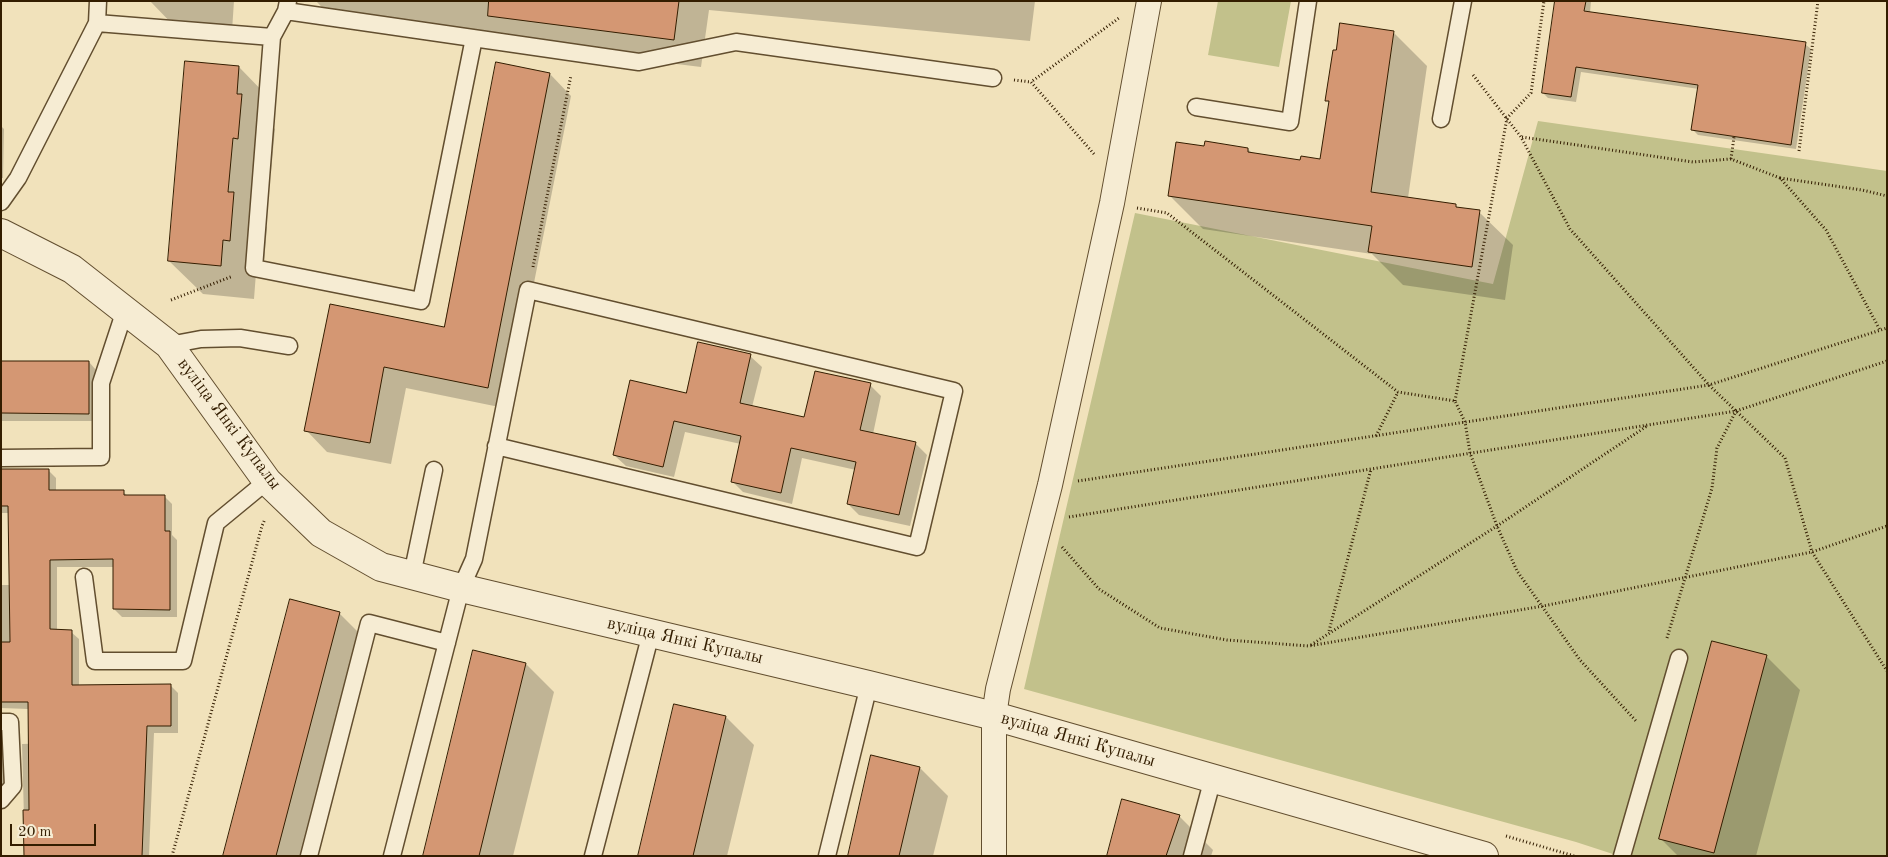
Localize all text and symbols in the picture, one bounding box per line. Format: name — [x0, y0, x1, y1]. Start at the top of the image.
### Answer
street label: вуліца Янкі Купалы — [172, 354, 286, 494]
street label: вуліца Янкі Купалы — [605, 613, 765, 669]
street label: вуліца Янкі Купалы — [998, 708, 1158, 772]
scale bar — [12, 814, 99, 846]
text: 20 m — [18, 825, 52, 840]

